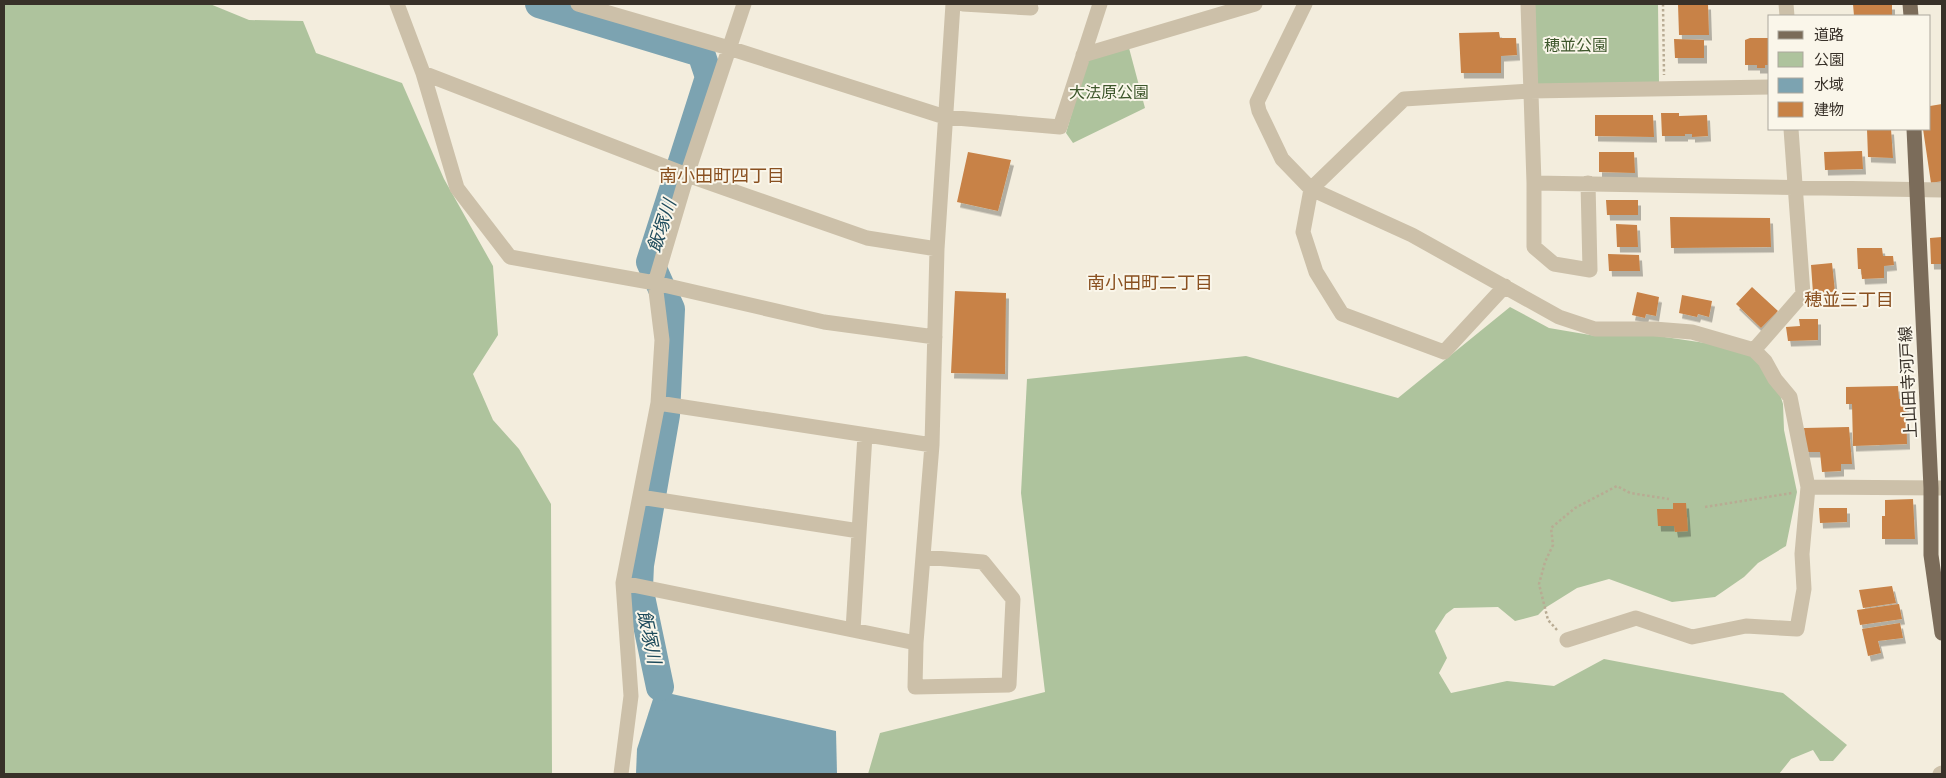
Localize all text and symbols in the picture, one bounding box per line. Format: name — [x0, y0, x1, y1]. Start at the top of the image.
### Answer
legend — [1768, 15, 1931, 130]
text: 道路 — [1814, 26, 1844, 43]
park label: 穂並公園 — [1544, 37, 1608, 54]
text: 公園 — [1814, 51, 1844, 68]
text: 水域 — [1814, 76, 1844, 93]
park label: 大法原公園 — [1069, 84, 1149, 101]
text: 建物 — [1814, 101, 1844, 118]
district label: 南小田町四丁目 — [659, 166, 785, 186]
water label: 飯塚川 — [644, 195, 680, 255]
district label: 南小田町二丁目 — [1087, 273, 1213, 293]
district label: 穂並三丁目 — [1804, 290, 1894, 310]
street label: 上山田寺河戸線 — [1897, 326, 1919, 438]
water label: 飯塚川 — [634, 609, 665, 667]

